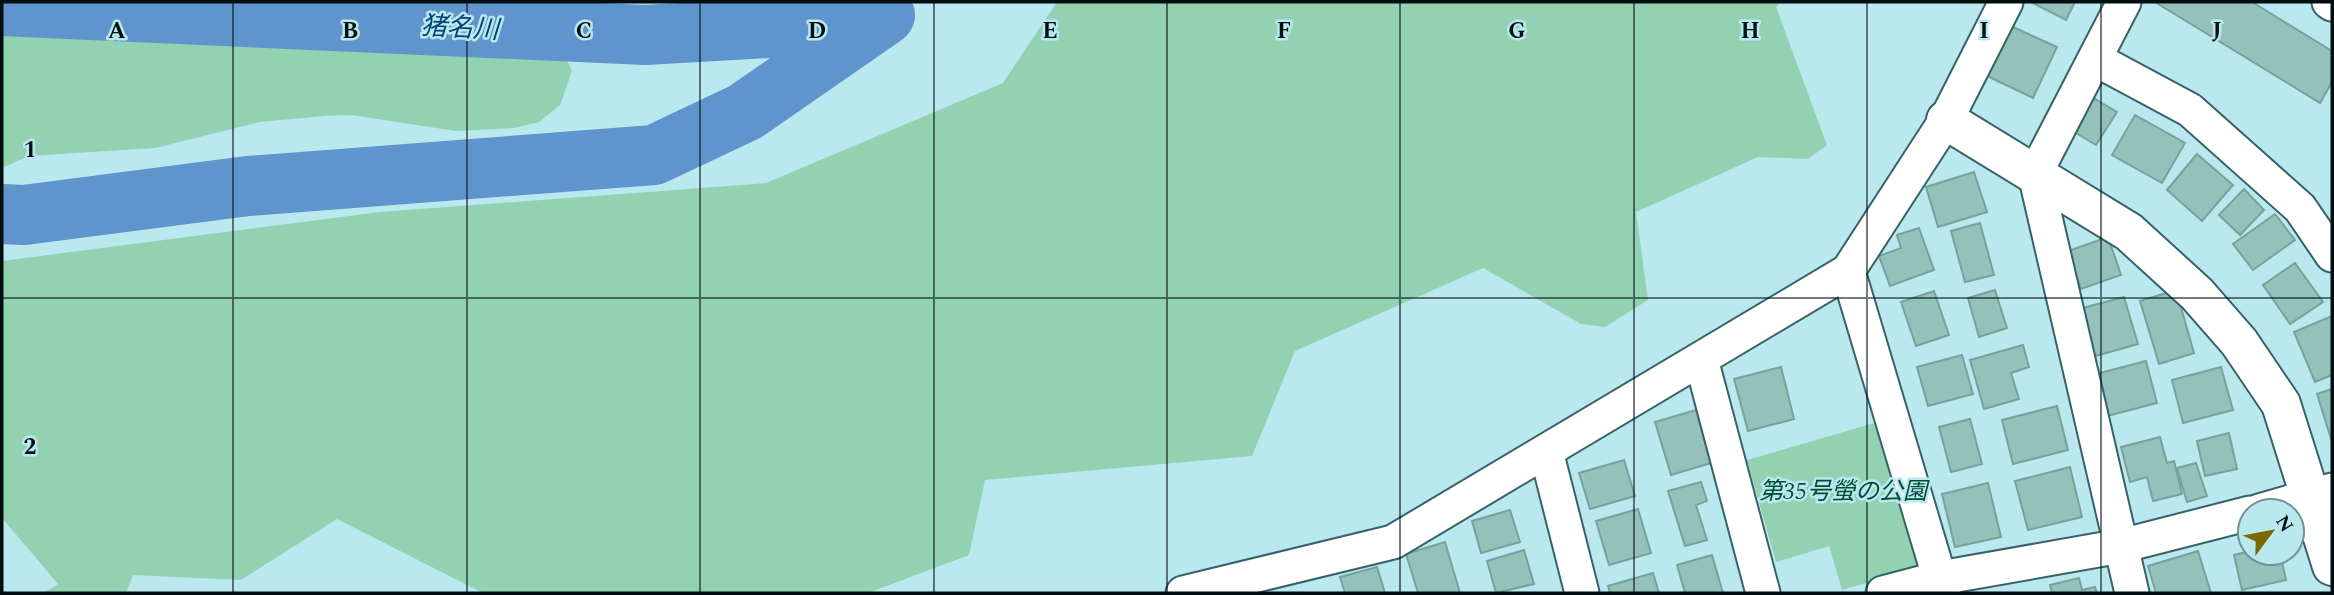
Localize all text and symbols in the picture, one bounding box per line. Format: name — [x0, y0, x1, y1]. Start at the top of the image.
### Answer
water label: 猪名川 — [420, 6, 503, 50]
text: A — [108, 14, 126, 49]
text: B — [342, 14, 358, 49]
text: C — [576, 14, 592, 49]
text: D — [808, 14, 826, 49]
text: E — [1042, 14, 1058, 49]
text: F — [1277, 14, 1291, 49]
text: G — [1508, 14, 1526, 49]
text: H — [1740, 14, 1760, 49]
text: I — [1979, 14, 1989, 49]
text: J — [2212, 14, 2222, 49]
text: 1 — [24, 133, 36, 168]
text: 2 — [24, 430, 37, 465]
park label: 第35号螢の公園 — [1759, 474, 1930, 510]
north arrow — [2236, 497, 2306, 567]
text: N — [2268, 510, 2301, 538]

